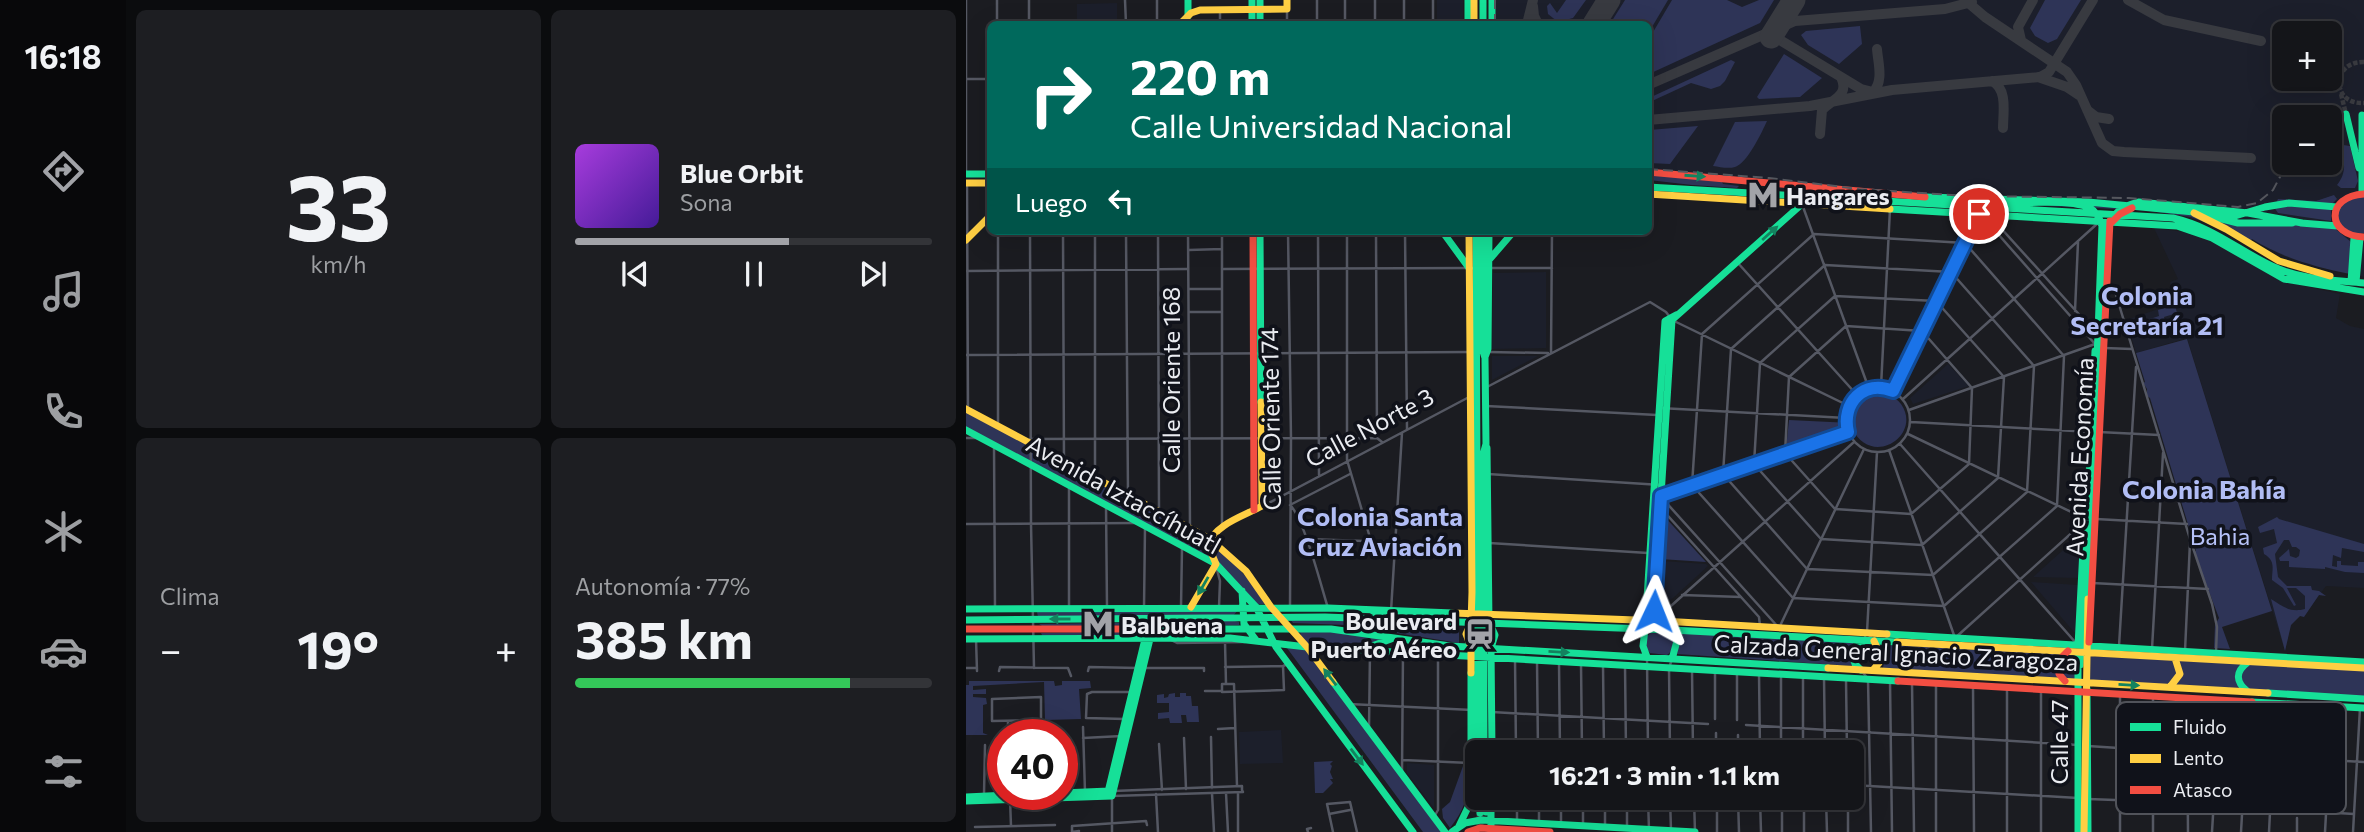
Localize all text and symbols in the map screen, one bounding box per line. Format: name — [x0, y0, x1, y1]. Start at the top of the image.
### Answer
map controls — [2272, 21, 2342, 175]
button: + — [2272, 21, 2342, 91]
text: 16:18 — [25, 36, 101, 76]
text: 220 m — [1130, 45, 1270, 105]
icon: right — [1015, 49, 1106, 140]
text: Calle Universidad Nacional — [1130, 105, 1513, 145]
button: − — [2272, 105, 2342, 175]
icon: directions — [39, 147, 88, 196]
text: 33 — [286, 148, 391, 260]
text: Blue Orbit — [680, 157, 803, 188]
one-way arrow — [1684, 171, 1706, 182]
metro station icon: Hangares — [1746, 178, 1780, 212]
place label: Hangares — [1786, 181, 1890, 210]
icon: left — [1102, 182, 1140, 220]
pin — [1949, 184, 2009, 244]
text: Luego — [1015, 186, 1088, 217]
text: Sona — [680, 188, 732, 216]
icon: arrive — [1960, 195, 1998, 233]
one-way arrow — [1761, 225, 1779, 241]
text: km/h — [311, 250, 366, 278]
icon: previous — [616, 255, 654, 293]
icon: pause — [735, 255, 773, 293]
icon: next — [854, 255, 892, 293]
icon: music — [39, 267, 88, 316]
district label: Colonia Secretaría 21 — [2070, 279, 2224, 340]
street label: Calle Oriente 168 — [1156, 287, 1185, 473]
street label: Calle Oriente 174 — [1254, 327, 1286, 511]
street label: Avenida Economía — [2059, 357, 2099, 557]
street label: Calle Norte 3 — [1300, 381, 1438, 473]
icon: phone — [39, 387, 88, 436]
street label: Avenida Iztaccíhuatl — [1022, 429, 1226, 559]
district label: Colonia Bahía — [2122, 473, 2286, 504]
district label: Colonia Santa Cruz Aviación — [1297, 500, 1463, 561]
icon: climate — [39, 507, 88, 556]
park label: Bahia — [2190, 521, 2250, 550]
text: Autonomía · 77% — [575, 572, 750, 600]
position arrow — [1617, 574, 1691, 648]
one-way arrow — [1197, 576, 1209, 595]
text: Clima — [160, 582, 220, 610]
text: 385 km — [575, 606, 753, 670]
place label: Boulevard Puerto Aéreo — [1310, 606, 1457, 663]
metro station icon: Balbuena — [1081, 607, 1115, 641]
place label: Balbuena — [1121, 610, 1223, 639]
one-way arrow — [1049, 614, 1071, 625]
text: 19° — [297, 616, 379, 680]
station icon: Boulevard Puerto Aéreo — [1463, 617, 1497, 651]
text: − — [160, 625, 182, 672]
text: + — [495, 625, 517, 672]
icon: car — [39, 627, 88, 676]
street label: Calzada General Ignacio Zaragoza — [1713, 628, 2079, 676]
one-way arrow — [1548, 647, 1570, 658]
one-way arrow — [1322, 669, 1337, 687]
one-way arrow — [2118, 679, 2140, 690]
street label: Calle 47 — [2044, 699, 2073, 785]
legend — [2116, 702, 2346, 814]
text: Fluido — [2173, 715, 2227, 738]
speed limit sign: 40 — [987, 719, 1078, 810]
text: Lento — [2173, 746, 2224, 769]
icon: filters — [39, 747, 88, 796]
one-way arrow — [1350, 748, 1364, 766]
text: 16:21 · 3 min · 1.1 km — [1549, 759, 1780, 790]
text: Atasco — [2173, 778, 2232, 801]

